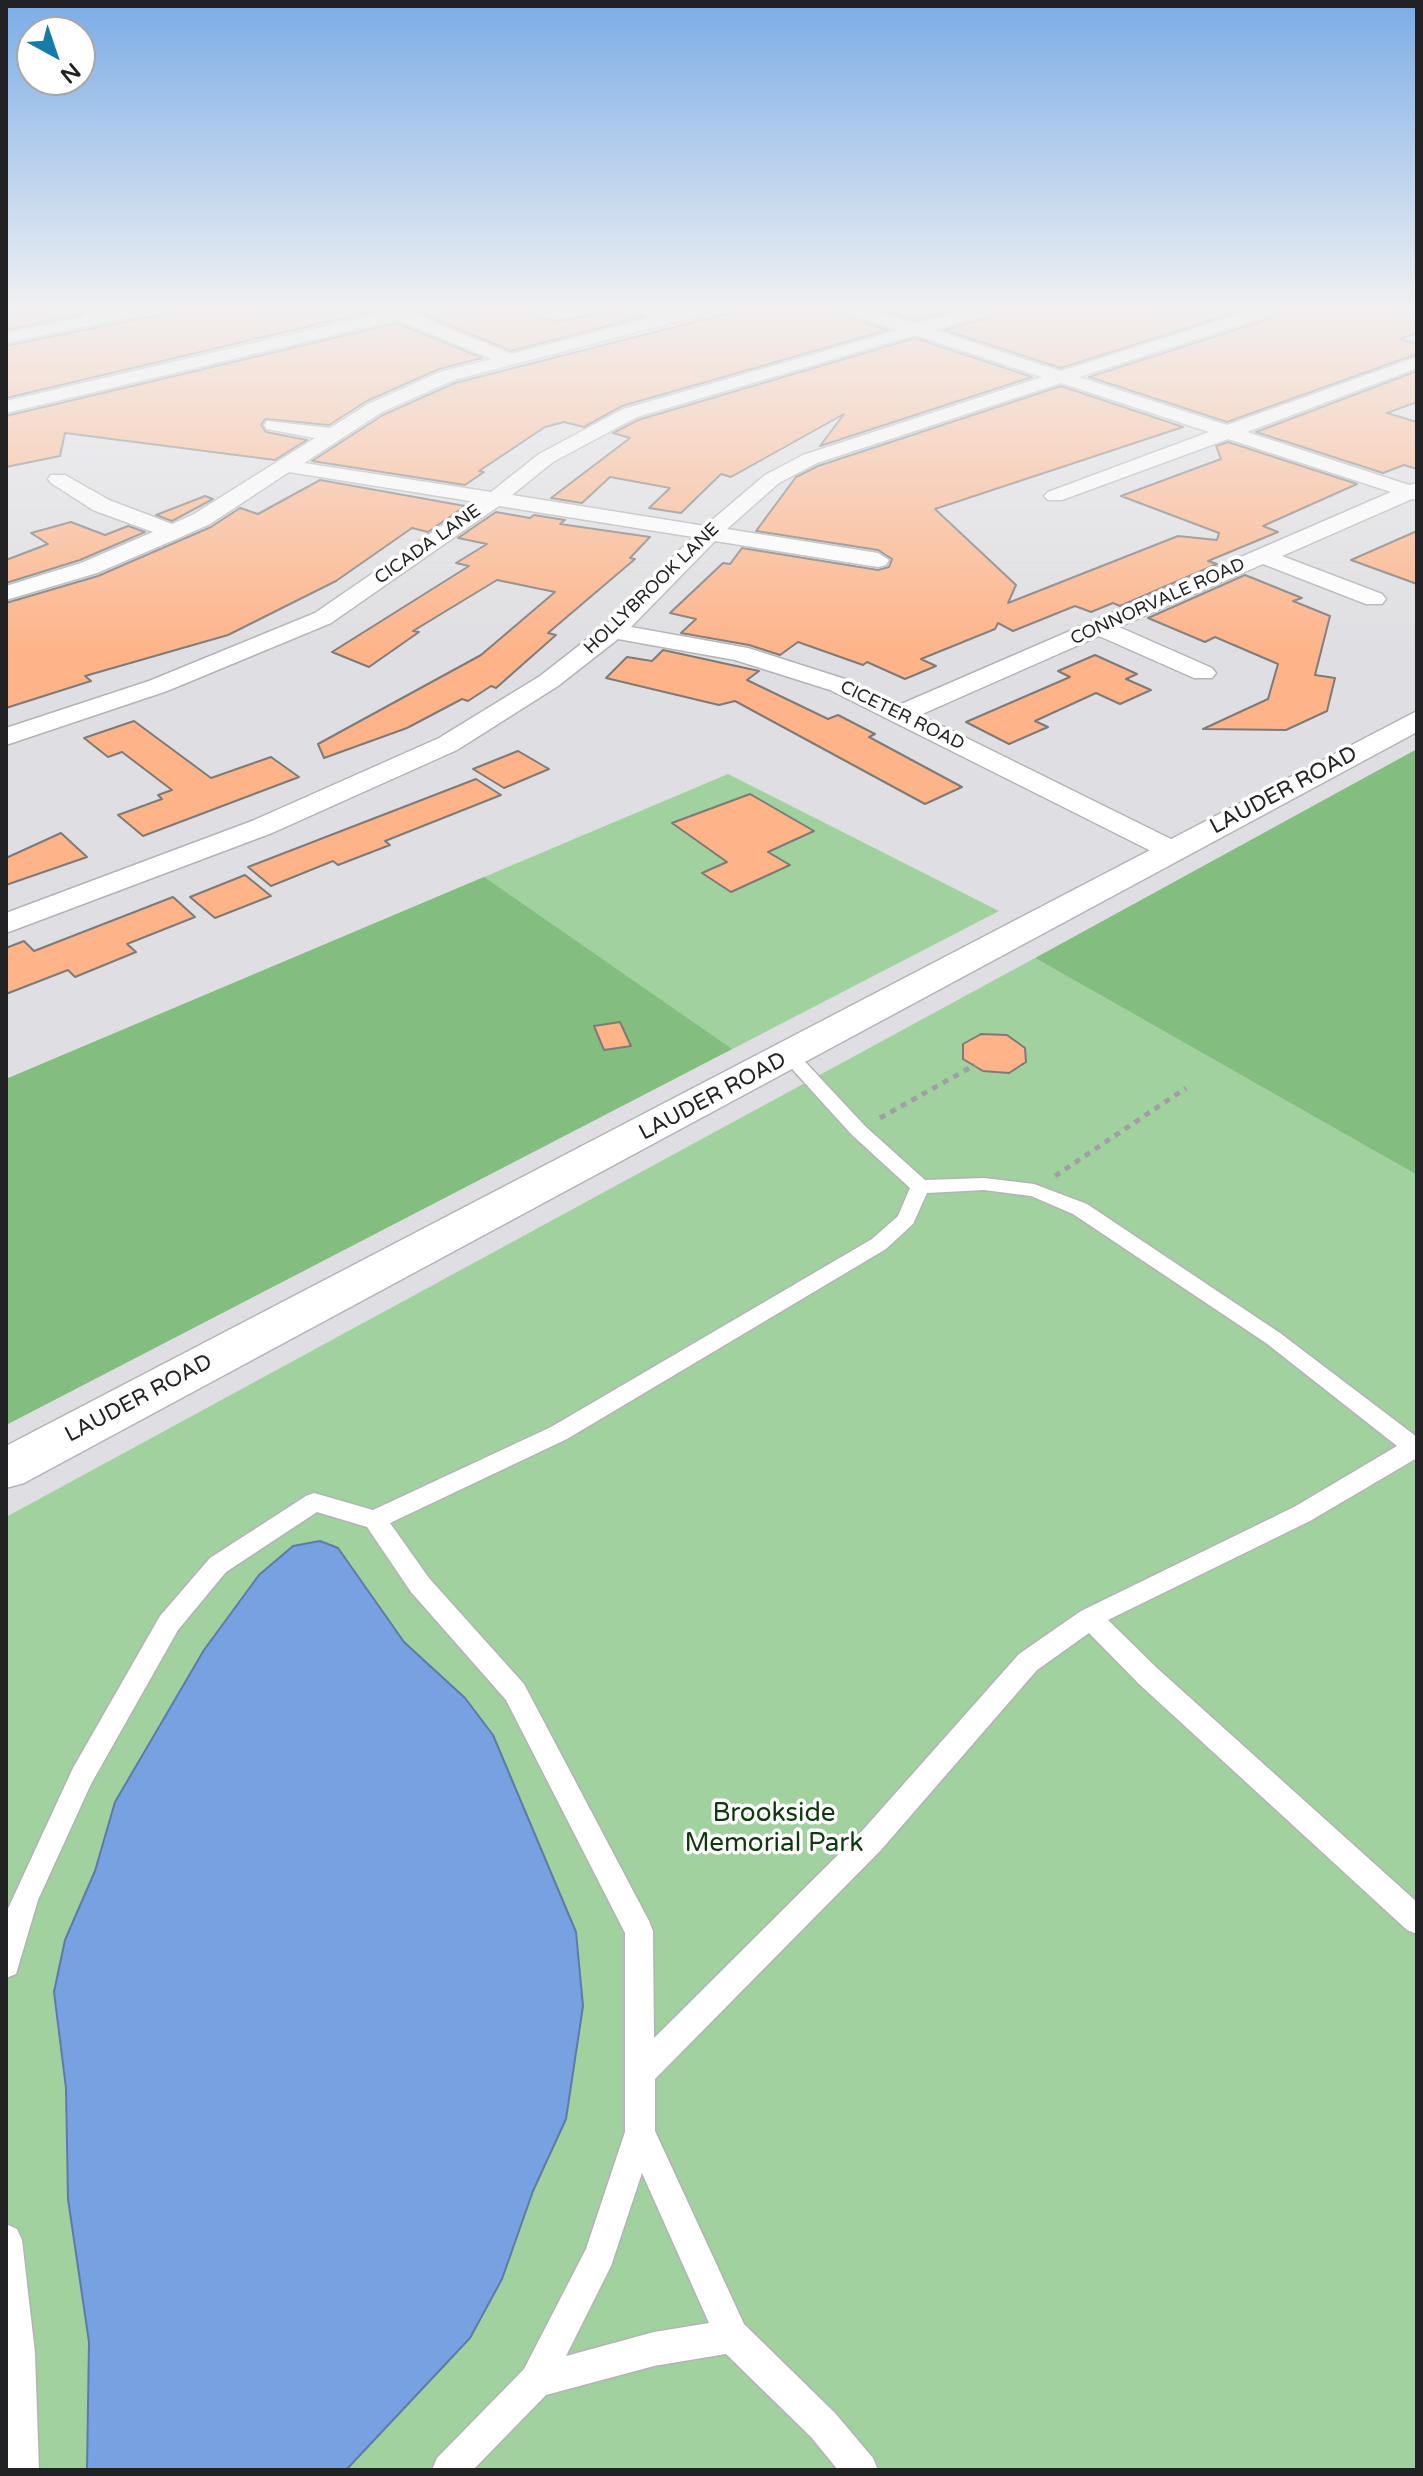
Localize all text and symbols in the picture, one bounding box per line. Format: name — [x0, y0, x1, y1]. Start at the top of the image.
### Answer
north arrow — [16, 16, 96, 96]
text: N — [55, 57, 85, 88]
street label: CICADA LANE — [371, 501, 485, 589]
street label: HOLLYBROOK LANE — [580, 519, 724, 659]
street label: CONNORVALE ROAD — [1067, 554, 1249, 650]
street label: CICETER ROAD — [836, 677, 968, 755]
street label: LAUDER ROAD — [1206, 741, 1362, 841]
street label: LAUDER ROAD — [635, 1047, 791, 1147]
street label: LAUDER ROAD — [61, 1349, 217, 1449]
park label: Brookside Memorial Park — [685, 1798, 863, 1860]

